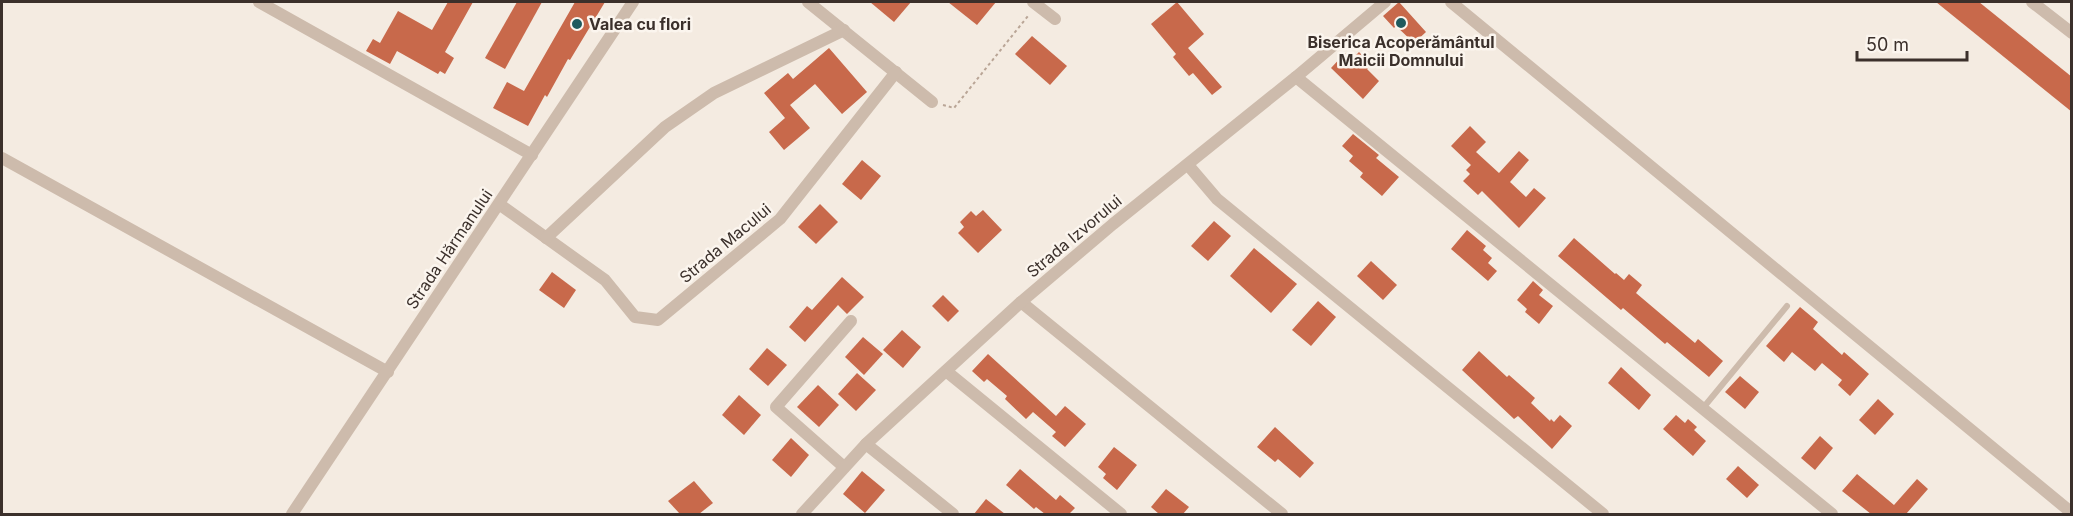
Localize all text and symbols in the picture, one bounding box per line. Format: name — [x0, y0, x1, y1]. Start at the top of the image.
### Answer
place label: Valea cu flori — [589, 14, 691, 34]
marker: Biserica Acoperământul Maicii Domnului — [1394, 16, 1408, 30]
marker: Valea cu flori — [570, 17, 584, 31]
scale bar — [1857, 24, 1966, 62]
place label: Biserica Acoperământul Maicii Domnului — [1307, 32, 1495, 70]
text: 50 m — [1866, 34, 1909, 55]
street label: Strada Hărmanului — [402, 185, 496, 313]
street label: Strada Izvorului — [1022, 190, 1126, 282]
street label: Strada Macului — [675, 199, 775, 287]

